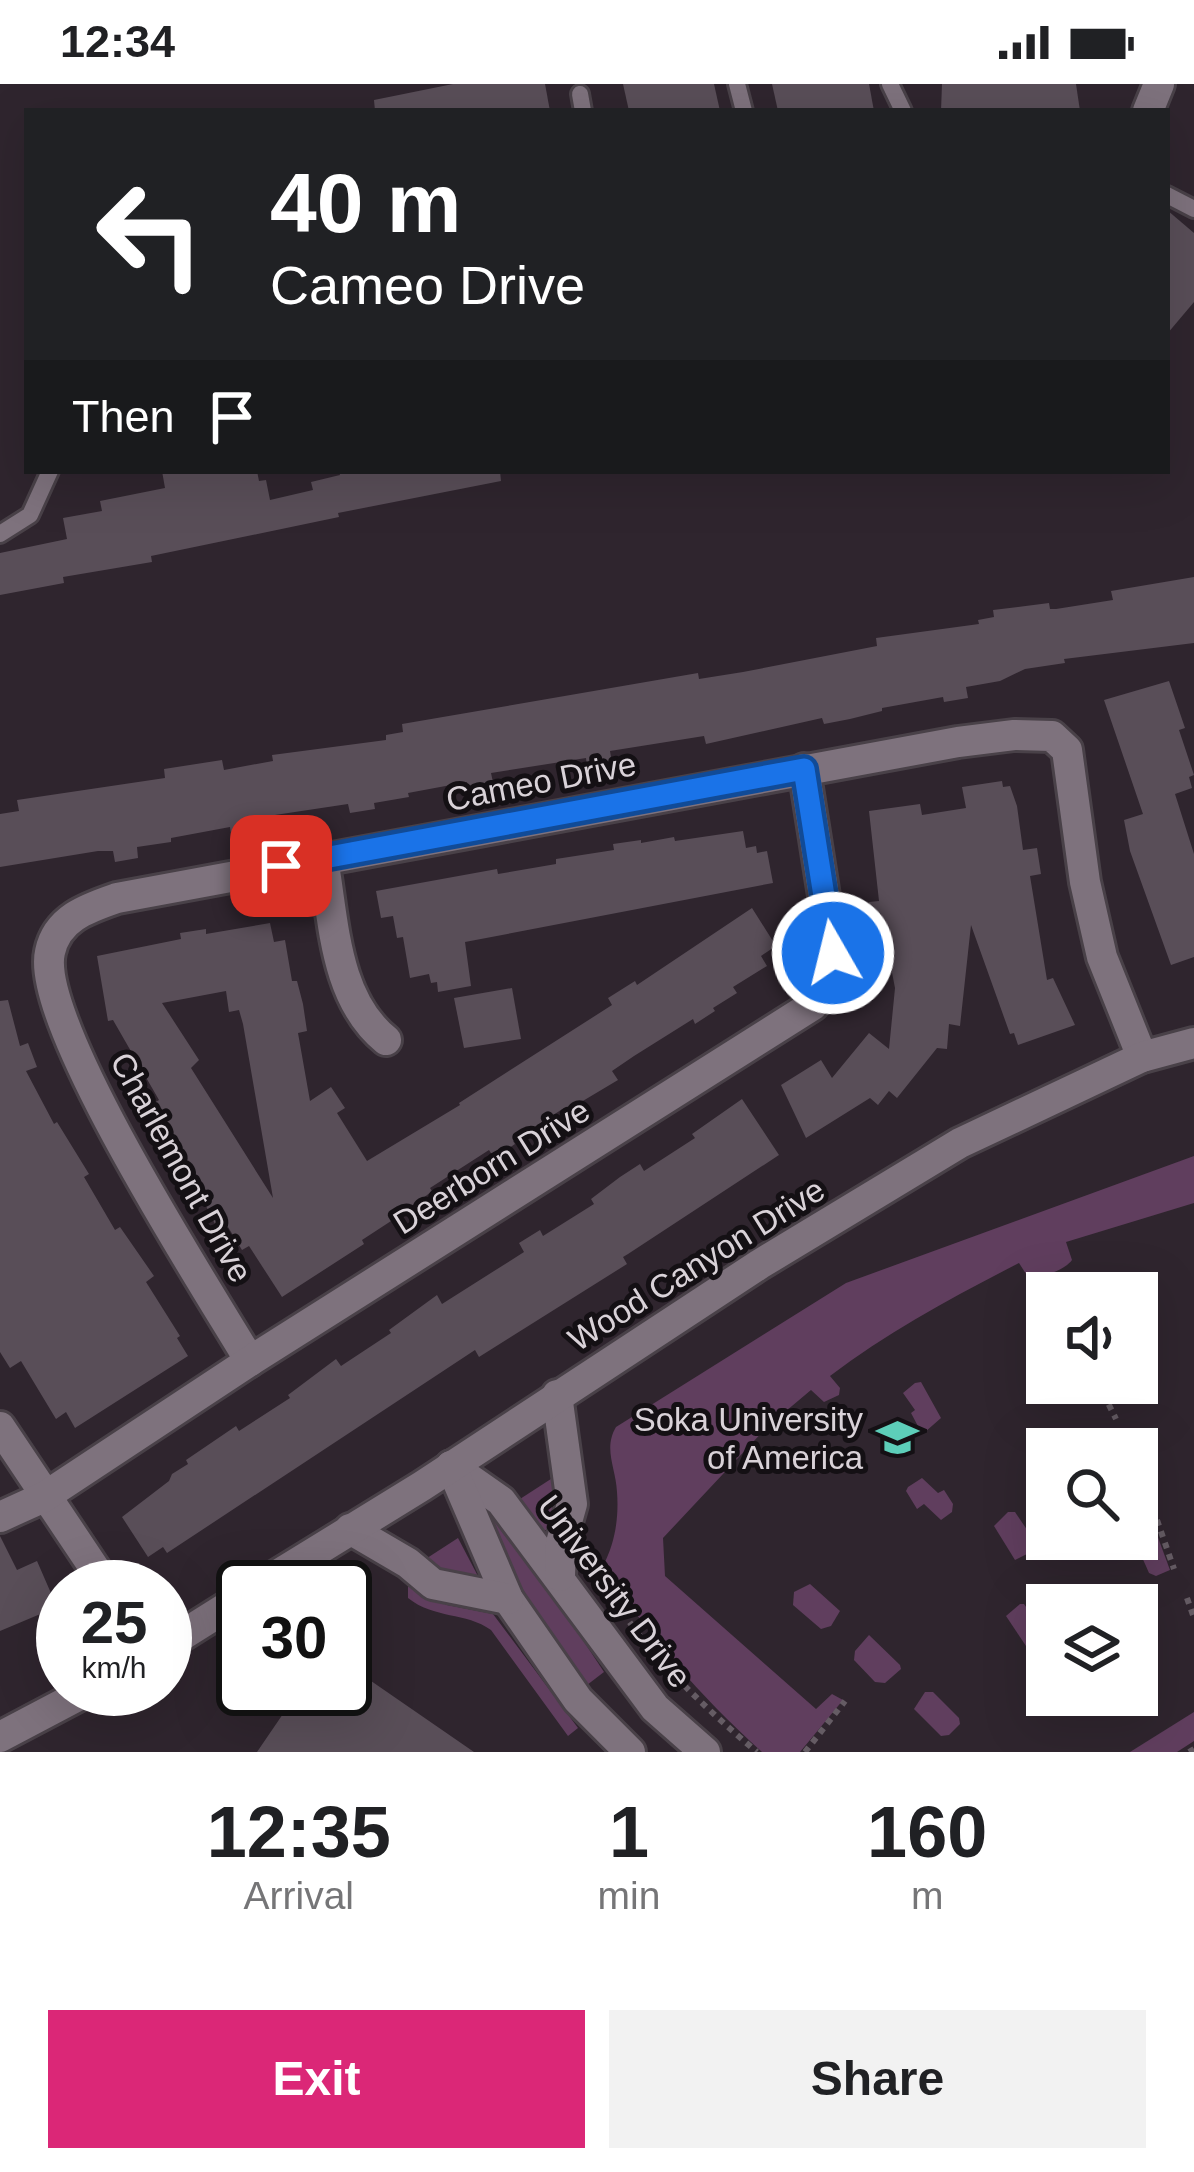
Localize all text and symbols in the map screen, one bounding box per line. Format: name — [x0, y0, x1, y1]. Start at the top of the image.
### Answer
text: 12:34 — [60, 16, 175, 67]
icon: left — [72, 156, 228, 312]
text: 40 m — [270, 156, 461, 250]
text: Cameo Drive — [270, 255, 585, 315]
icon: arrive — [199, 384, 265, 450]
text: Then — [72, 391, 175, 442]
street label: Cameo Drive — [443, 745, 639, 818]
pin — [230, 815, 332, 917]
icon: arrive — [248, 833, 314, 899]
position arrow — [770, 890, 896, 1016]
street label: Charlemont Drive — [103, 1046, 260, 1288]
street label: Deerborn Drive — [387, 1091, 596, 1241]
street label: Wood Canyon Drive — [562, 1171, 831, 1358]
map controls — [1026, 1272, 1158, 1716]
button: sound — [1026, 1272, 1158, 1404]
place label: Soka University of America — [634, 1401, 864, 1476]
school or university icon: Soka University of America — [874, 1415, 920, 1461]
button: search — [1026, 1428, 1158, 1560]
street label: University Drive — [530, 1488, 699, 1695]
speed limit sign: 30 — [216, 1560, 372, 1716]
button: layers — [1026, 1584, 1158, 1716]
text: 25 — [81, 1589, 147, 1656]
text: km/h — [81, 1651, 147, 1684]
text: 12:35 — [207, 1792, 391, 1872]
text: 1 — [609, 1792, 649, 1872]
text: 160 — [867, 1792, 987, 1872]
text: Arrival — [244, 1874, 354, 1917]
text: min — [598, 1874, 660, 1917]
text: m — [911, 1874, 943, 1917]
button: Exit — [48, 2010, 585, 2148]
button: Share — [609, 2010, 1146, 2148]

